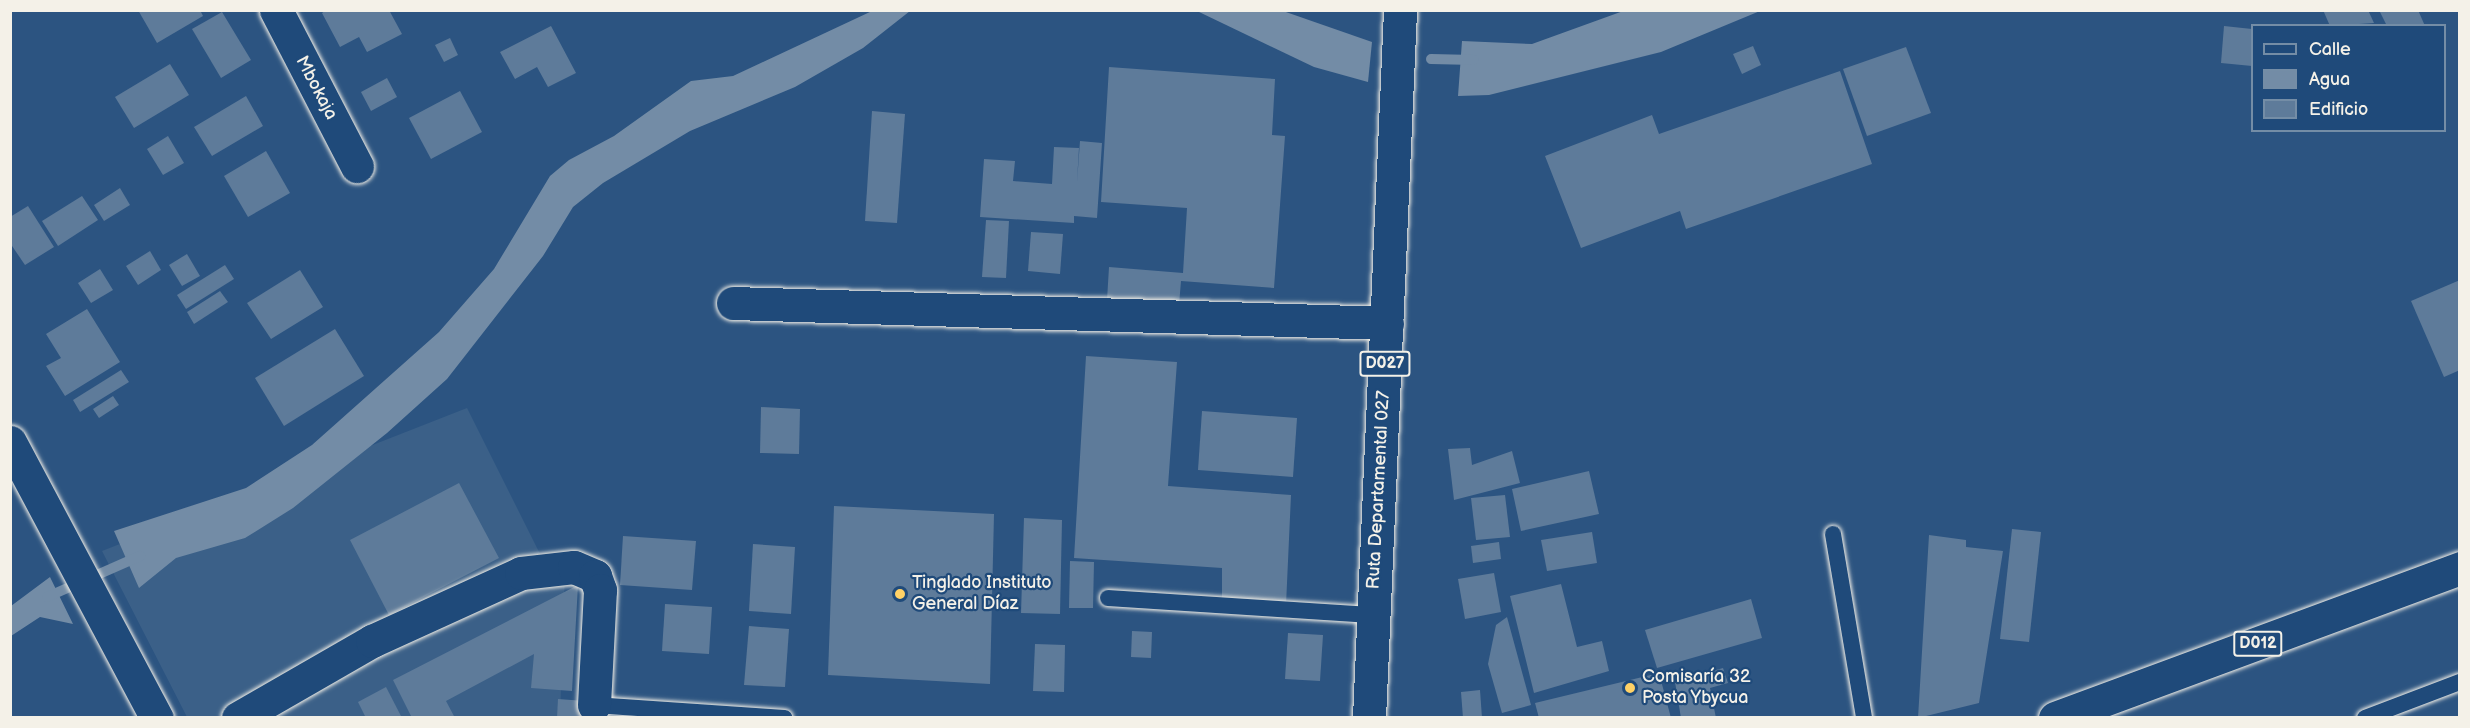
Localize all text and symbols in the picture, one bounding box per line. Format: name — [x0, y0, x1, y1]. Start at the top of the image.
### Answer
legend — [2251, 24, 2446, 132]
text: Calle — [2309, 39, 2351, 60]
street label: Mbokaja — [290, 52, 342, 124]
text: Agua — [2309, 69, 2350, 90]
text: Edificio — [2309, 99, 2368, 120]
road number: D027 — [1358, 351, 1412, 377]
street label: Ruta Departamental 027 — [1363, 390, 1395, 590]
place label: Tinglado Instituto General Díaz — [912, 573, 1051, 616]
marker: Tinglado Instituto General Díaz — [893, 587, 907, 601]
road number: D012 — [2232, 631, 2284, 657]
place label: Comisaría 32 Posta Ybycua — [1642, 667, 1751, 710]
marker: Comisaría 32 Posta Ybycua — [1623, 681, 1637, 695]

